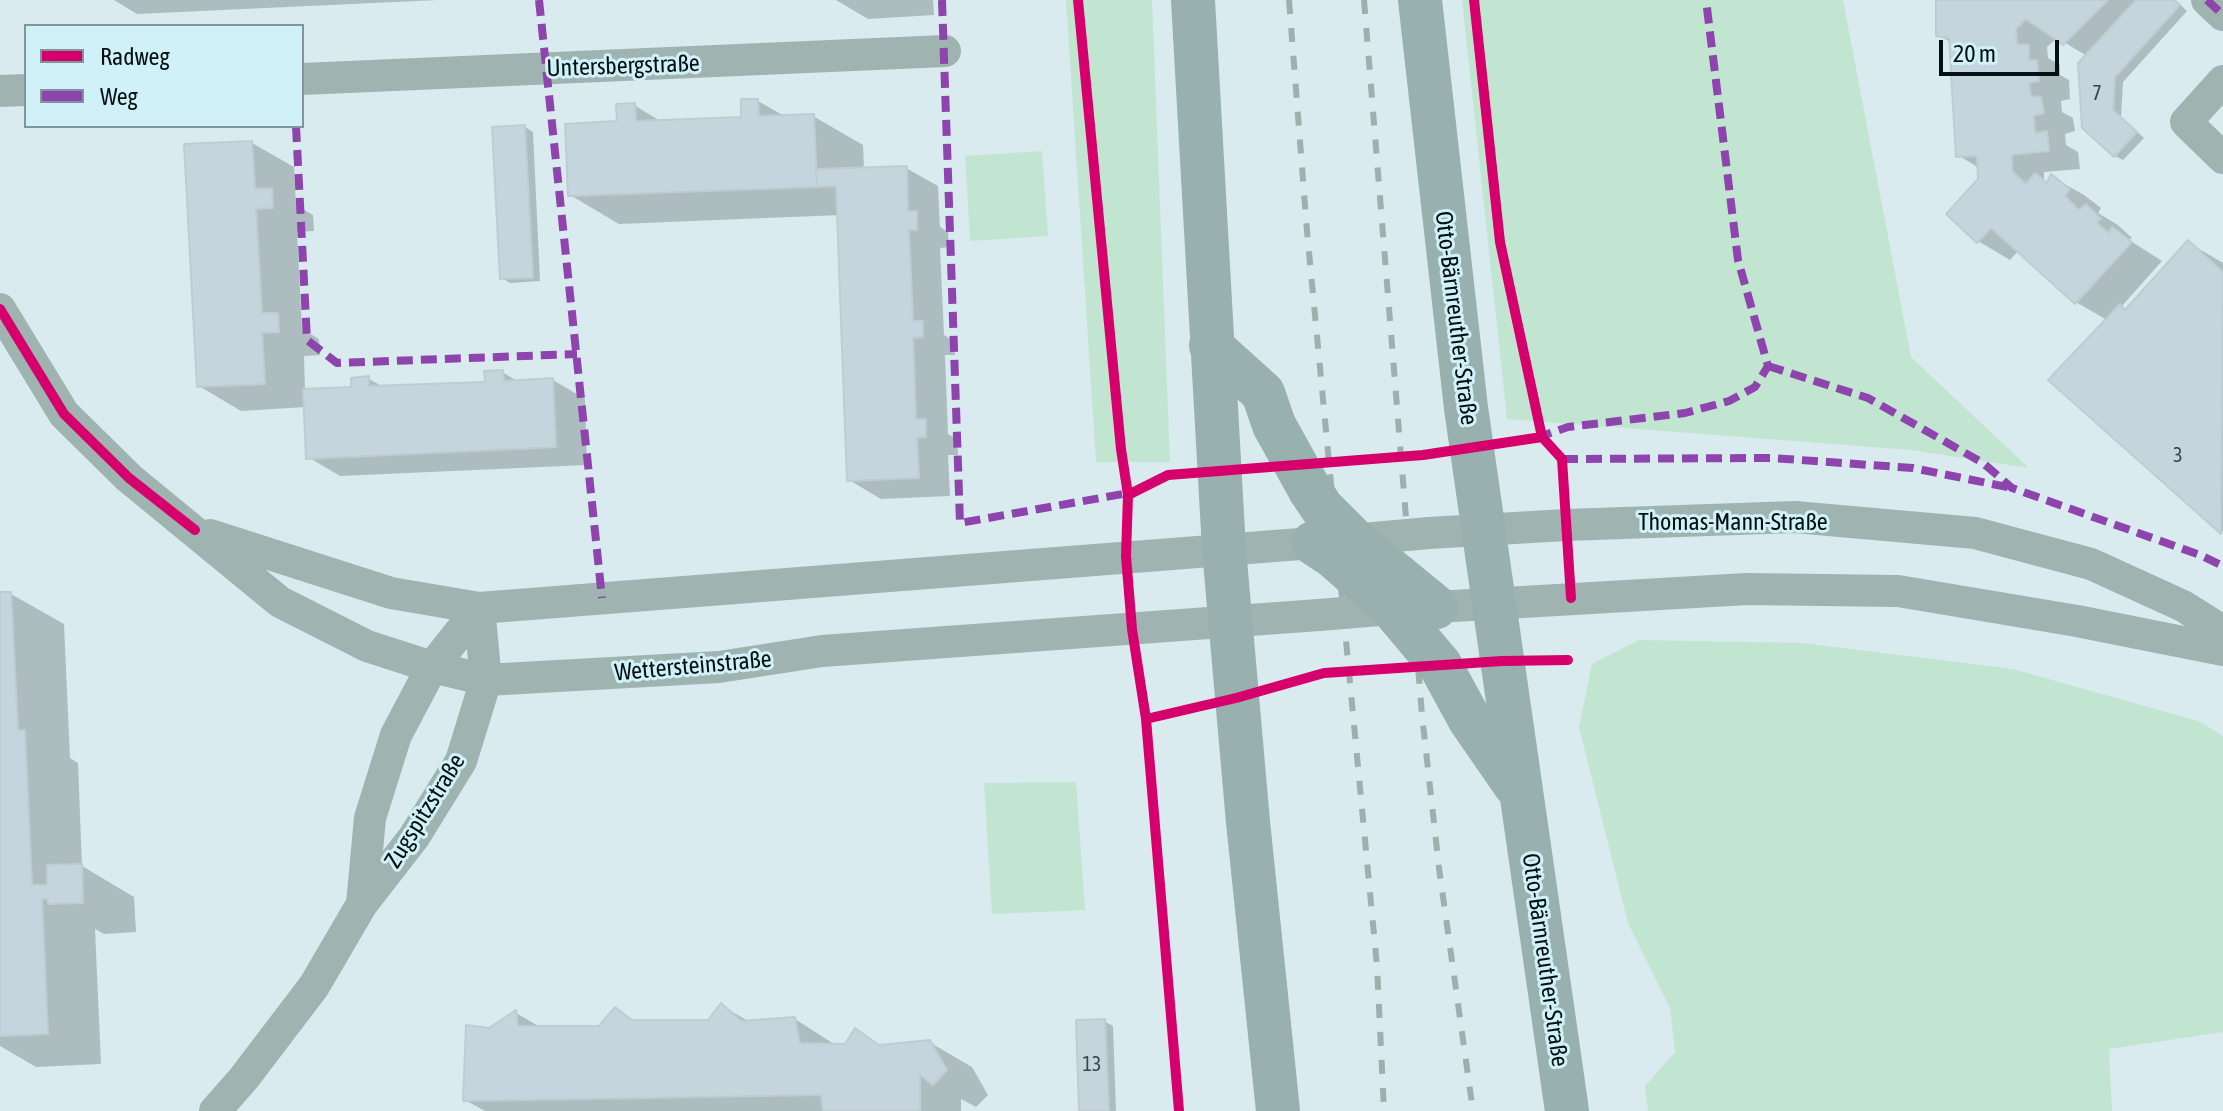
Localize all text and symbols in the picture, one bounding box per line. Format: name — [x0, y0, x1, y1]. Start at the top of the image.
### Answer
legend — [24, 24, 304, 128]
scale bar — [1943, 24, 2063, 74]
text: 20 m — [1953, 40, 1996, 67]
text: Radweg — [100, 43, 170, 70]
street label: Untersbergstraße — [546, 49, 700, 83]
house number: 7 — [2092, 82, 2102, 106]
text: Weg — [100, 83, 138, 110]
street label: Otto-Bärnreuther-Straße — [1429, 209, 1483, 427]
house number: 3 — [2173, 444, 2183, 468]
street label: Thomas-Mann-Straße — [1638, 508, 1828, 536]
street label: Wettersteinstraße — [613, 645, 773, 687]
street label: Zugspitzstraße — [379, 749, 471, 873]
street label: Otto-Bärnreuther-Straße — [1516, 851, 1574, 1069]
house number: 13 — [1083, 1053, 1101, 1077]

